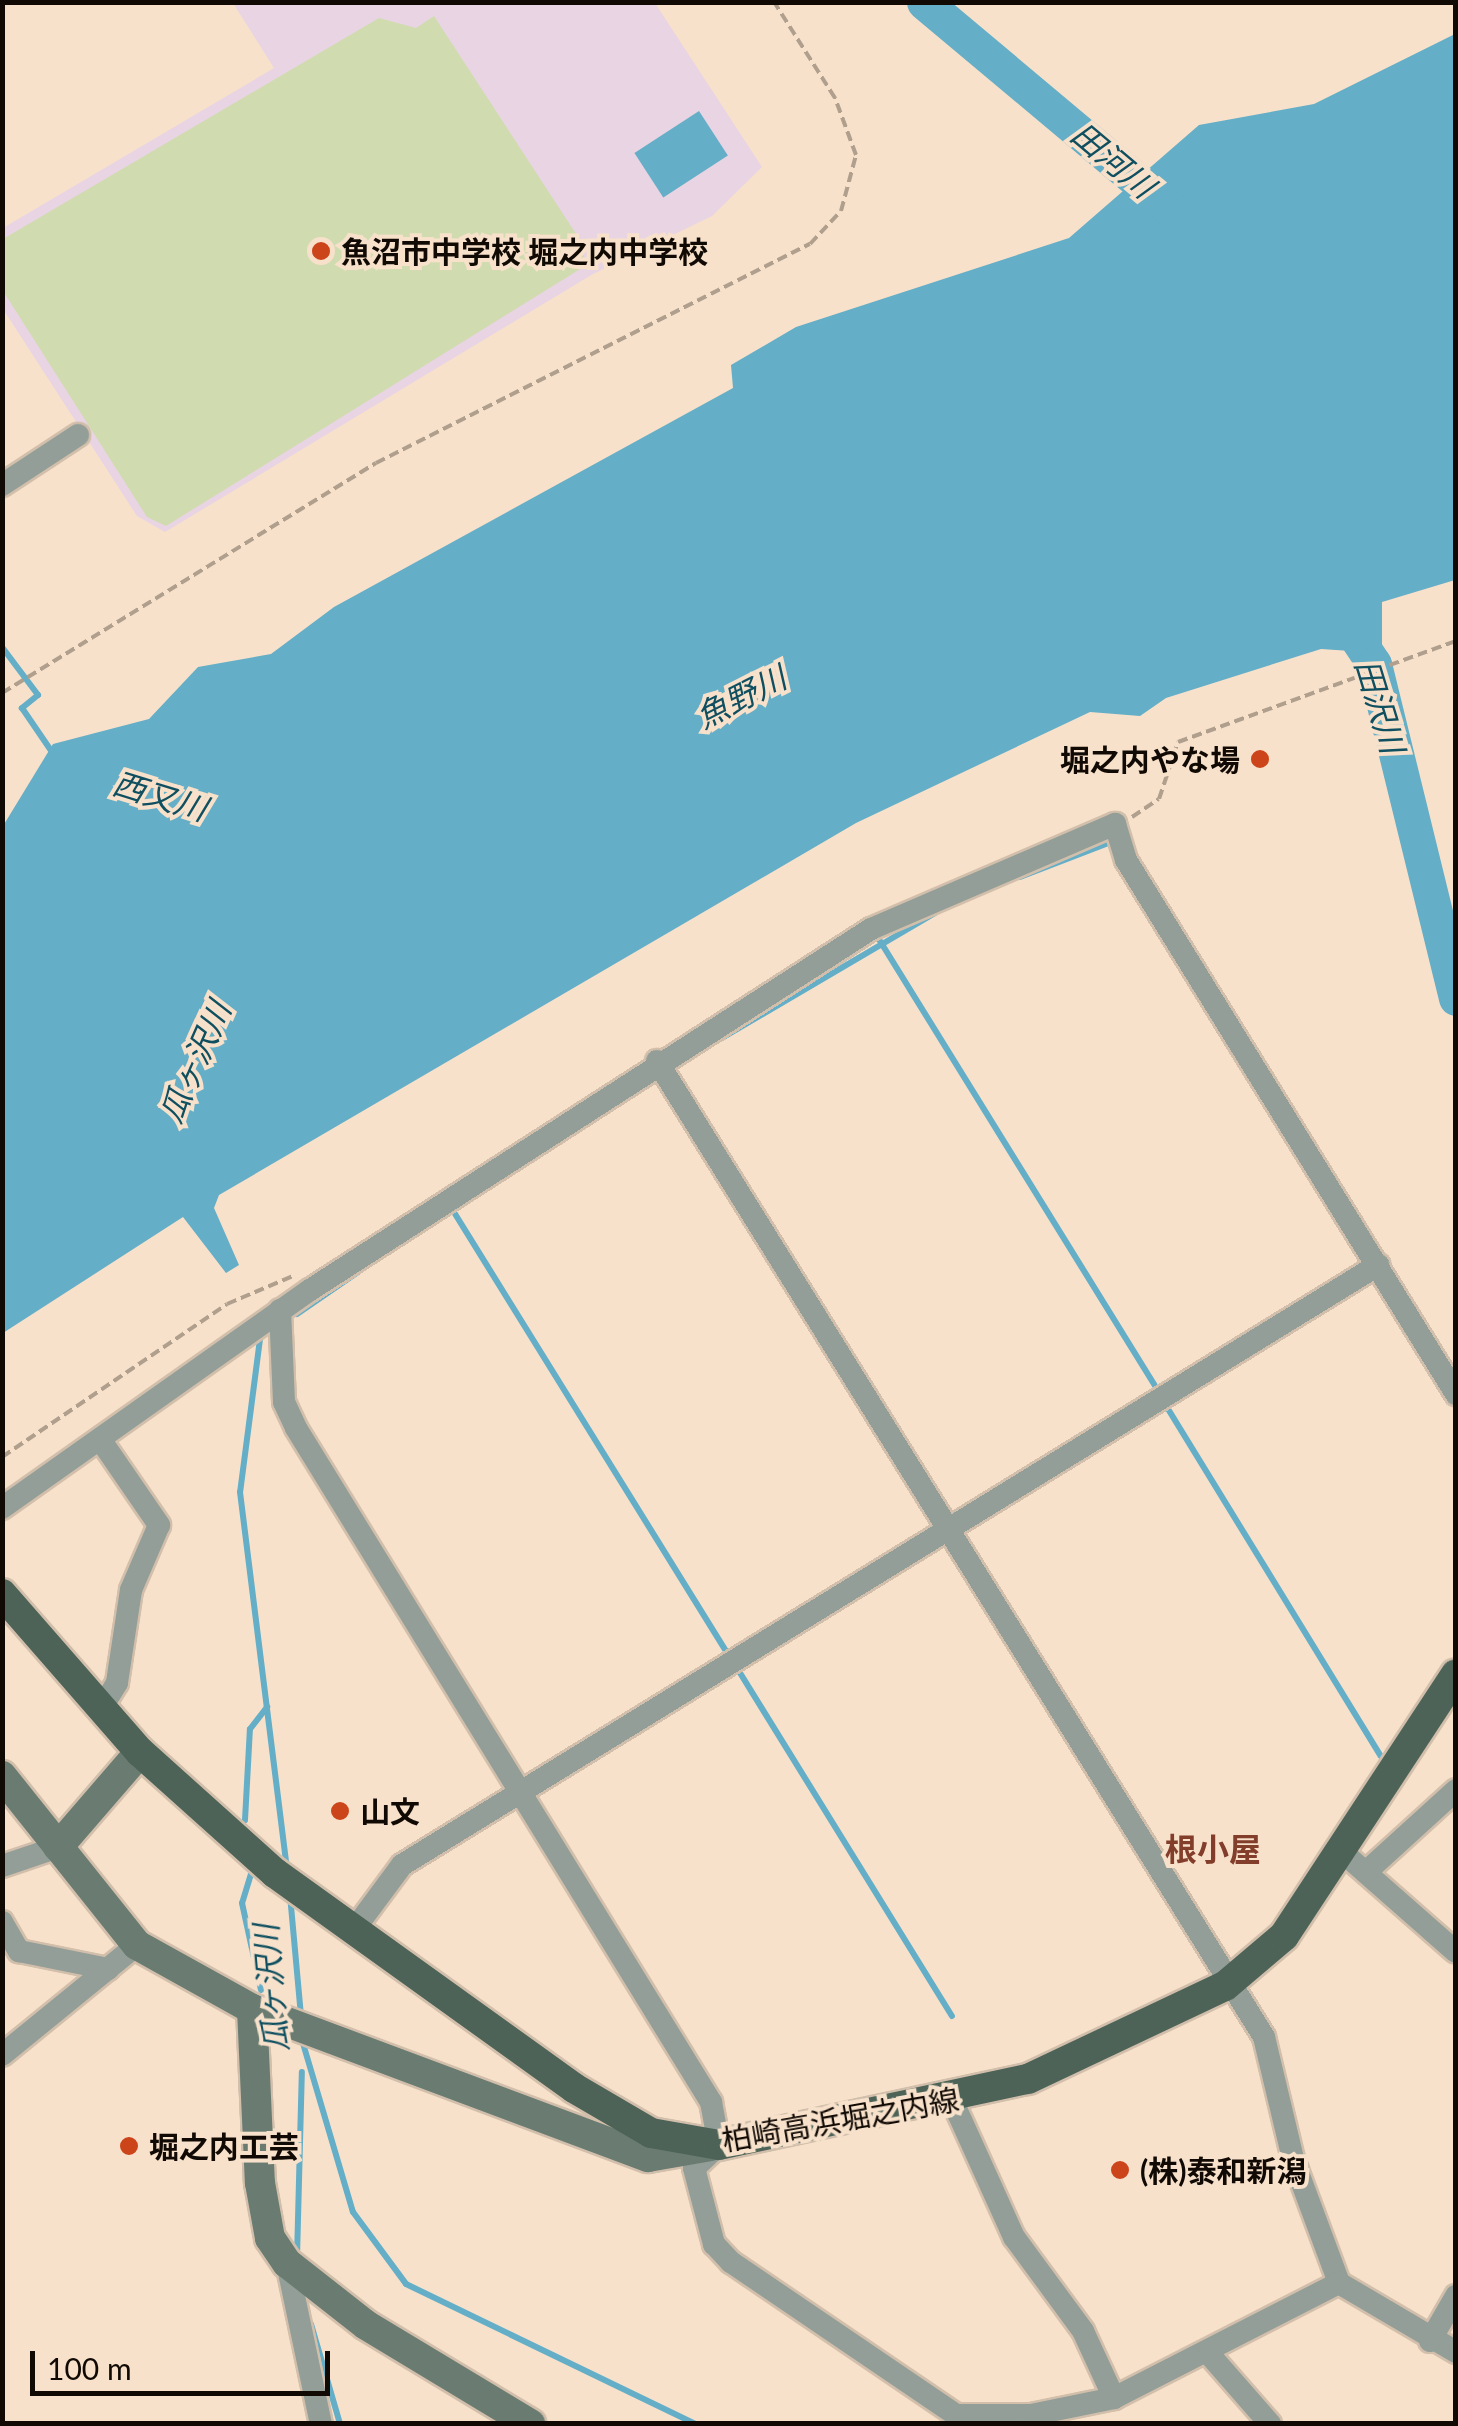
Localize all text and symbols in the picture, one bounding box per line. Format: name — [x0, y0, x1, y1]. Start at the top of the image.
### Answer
water label: 田河川 — [1064, 114, 1162, 206]
place label: 魚沼市中学校 堀之内中学校 — [341, 233, 708, 269]
marker: 魚沼市中学校 堀之内中学校 — [310, 240, 332, 262]
water label: 田沢川 — [1348, 654, 1412, 758]
water label: 魚野川 — [690, 658, 792, 736]
place label: 堀之内やな場 — [1060, 741, 1240, 777]
marker: 堀之内やな場 — [1249, 748, 1271, 770]
water label: 西又川 — [108, 764, 212, 828]
water label: 瓜ヶ沢川 — [151, 996, 239, 1128]
place label: 山文 — [360, 1793, 420, 1829]
marker: 山文 — [329, 1800, 351, 1822]
district label: 根小屋 — [1165, 1830, 1261, 1868]
water label: 瓜ヶ沢川 — [246, 1923, 296, 2053]
street label: 柏崎高浜堀之内線 — [719, 2080, 961, 2158]
place label: 堀之内工芸 — [149, 2128, 299, 2164]
marker: 堀之内工芸 — [118, 2135, 140, 2157]
place label: (株)泰和新潟 — [1140, 2152, 1306, 2188]
marker: (株)泰和新潟 — [1109, 2159, 1131, 2181]
scale bar — [35, 2331, 335, 2393]
text: 100 m — [47, 2350, 132, 2386]

